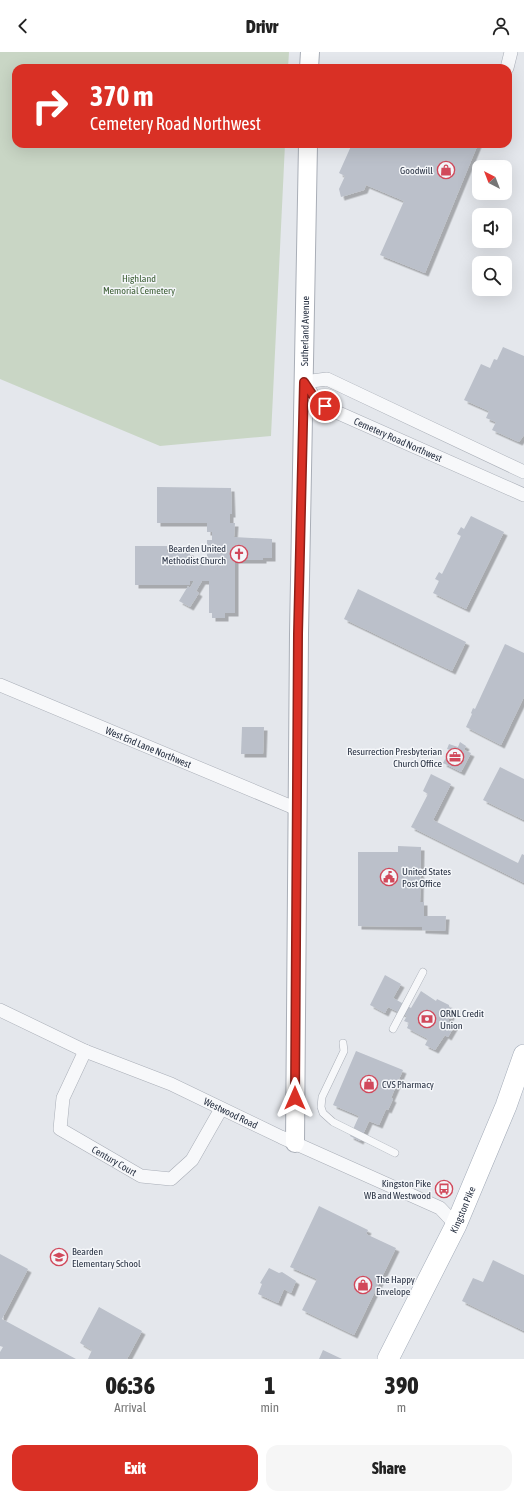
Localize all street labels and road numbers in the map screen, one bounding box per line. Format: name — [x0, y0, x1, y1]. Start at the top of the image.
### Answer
street label: Sutherland Avenue — [298, 295, 311, 366]
street label: Cemetery Road Northwest — [352, 415, 444, 464]
street label: West End Lane Northwest — [104, 724, 193, 770]
street label: Westwood Road — [202, 1095, 260, 1131]
street label: Century Court — [90, 1143, 139, 1178]
street label: Kingston Pike — [447, 1184, 477, 1235]

